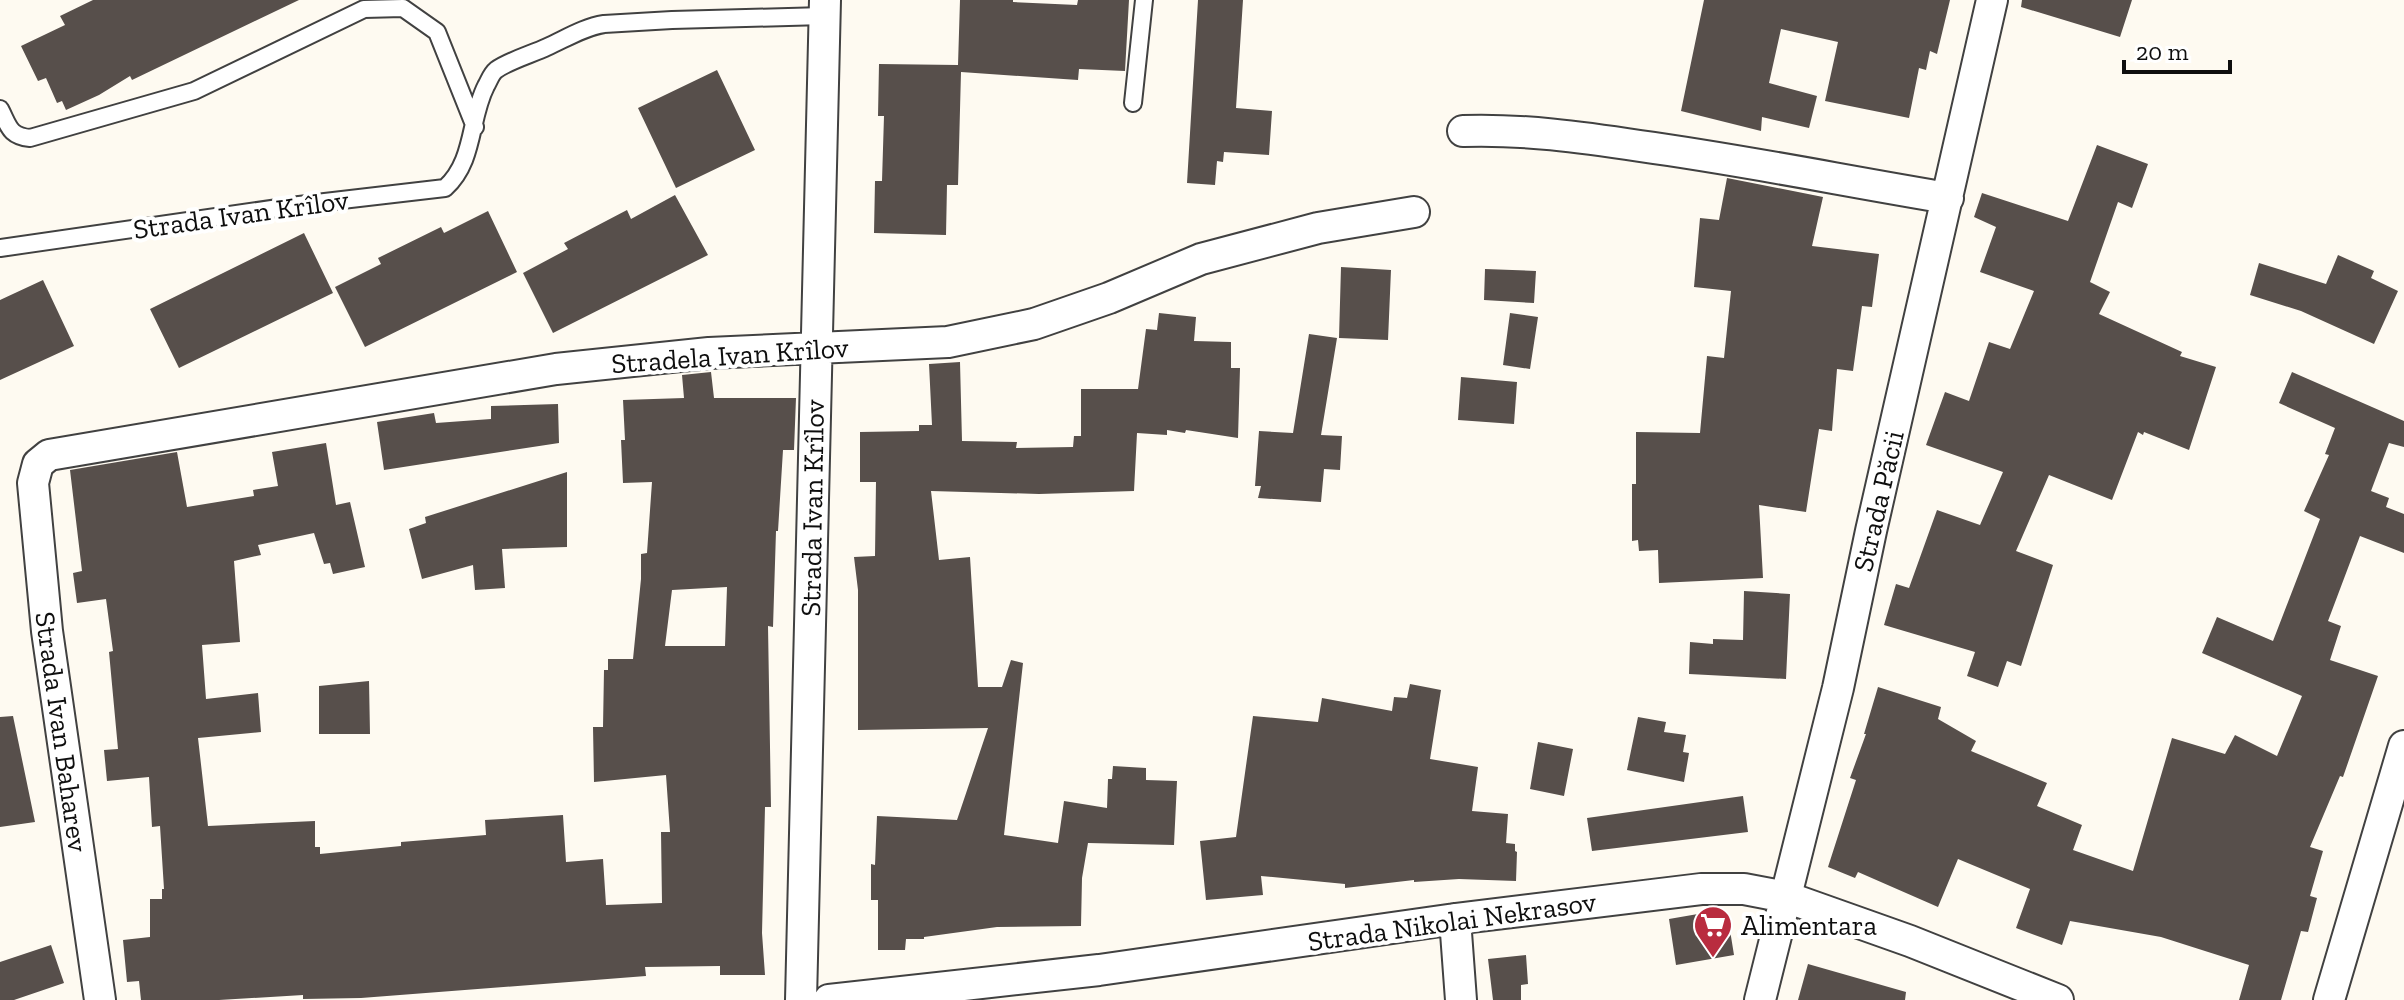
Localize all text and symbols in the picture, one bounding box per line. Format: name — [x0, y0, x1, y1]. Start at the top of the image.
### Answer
scale bar — [2124, 24, 2230, 74]
text: 20 m — [2136, 37, 2189, 66]
street label: Strada Ivan Krîlov — [131, 183, 351, 246]
street label: Stradela Ivan Krîlov — [610, 331, 850, 380]
street label: Strada Ivan Krîlov — [794, 399, 831, 617]
street label: Strada Păcii — [1846, 427, 1911, 575]
street label: Strada Ivan Baharev — [28, 610, 95, 854]
street label: Strada Nikolai Nekrasov — [1306, 885, 1598, 958]
supermarket icon: Alimentara — [1692, 904, 1734, 959]
place label: Alimentara — [1741, 909, 1877, 942]

